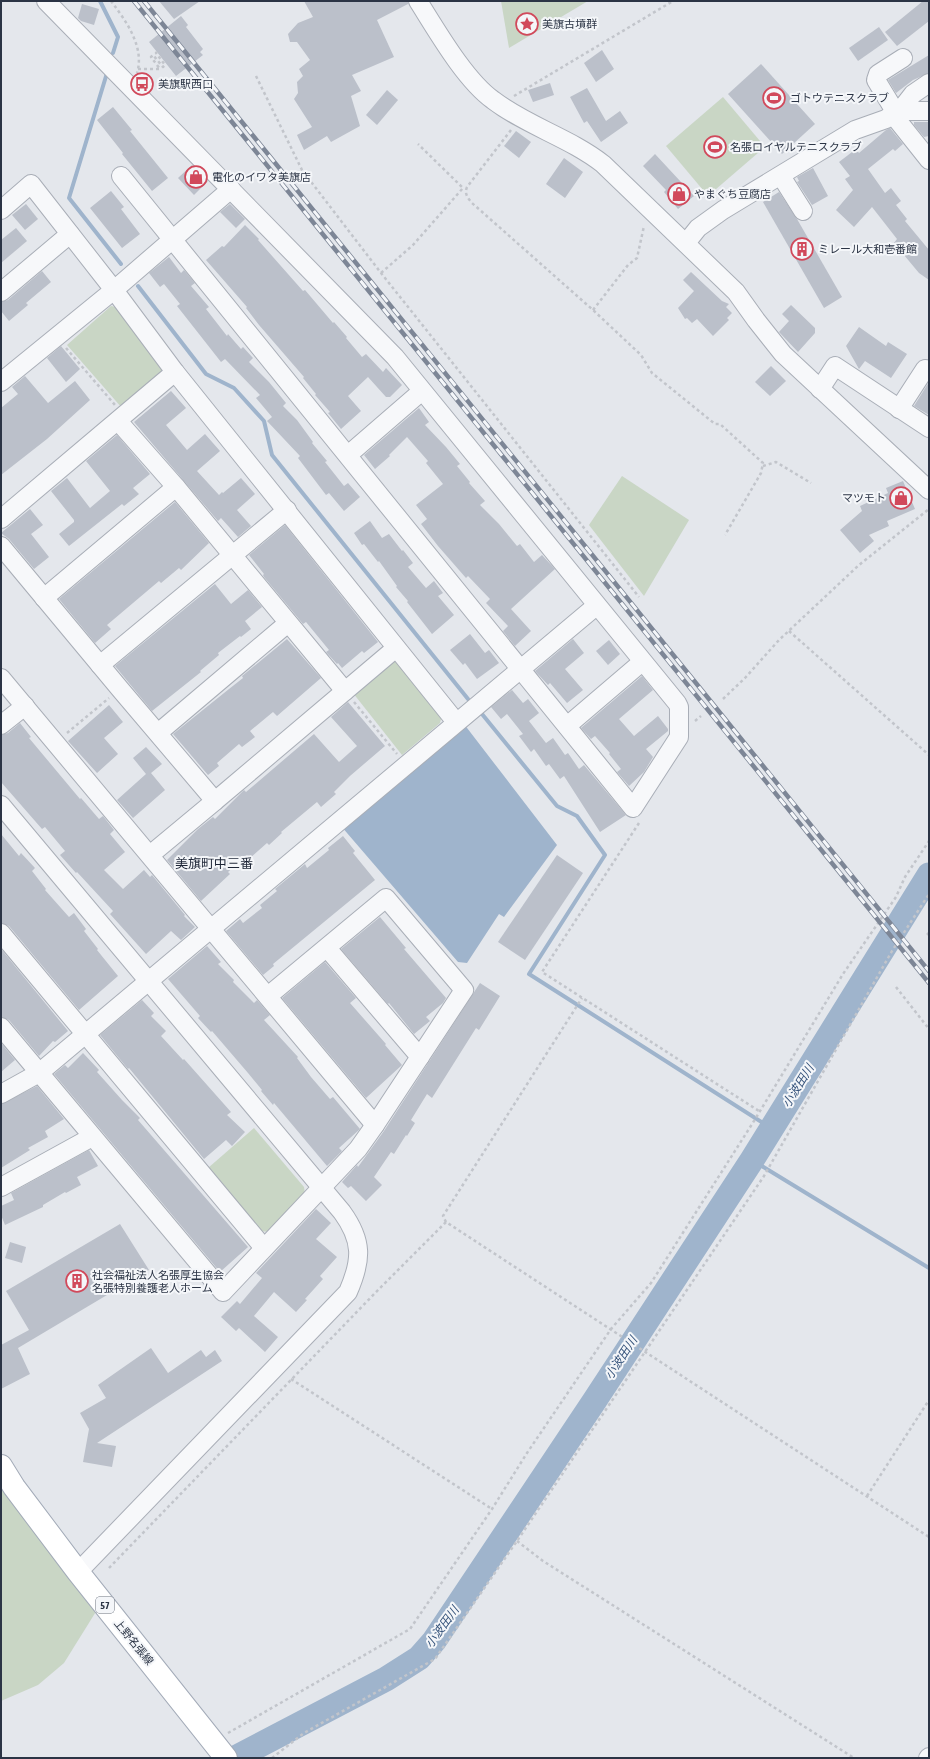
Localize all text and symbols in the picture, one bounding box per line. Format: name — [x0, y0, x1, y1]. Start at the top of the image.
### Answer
place icon: 美旗古墳群 — [514, 11, 540, 37]
place label: 美旗古墳群 — [542, 18, 597, 30]
bus stop icon: 美旗駅西口 — [129, 71, 155, 97]
place label: 美旗駅西口 — [158, 78, 213, 90]
sports icon: ゴトウテニスクラブ — [761, 85, 787, 111]
place label: ゴトウテニスクラブ — [790, 92, 889, 104]
sports icon: 名張ロイヤルテニスクラブ — [702, 134, 728, 160]
place label: 名張ロイヤルテニスクラブ — [730, 141, 862, 153]
shop icon: 電化のイワタ美旗店 — [183, 164, 209, 190]
place label: 電化のイワタ美旗店 — [212, 171, 311, 183]
shop icon: やまぐち豆腐店 — [666, 181, 692, 207]
place label: やまぐち豆腐店 — [694, 188, 771, 200]
building icon: ミレール大和壱番館 — [789, 236, 815, 262]
place label: ミレール大和壱番館 — [818, 243, 917, 255]
shop icon: マツモト — [888, 485, 914, 511]
place label: マツモト — [842, 492, 886, 504]
district label: 美旗町中三番 — [175, 856, 253, 871]
water label: 小波田川 — [779, 1060, 818, 1110]
building icon: 社会福祉法人名張厚生協会 名張特別養護老人ホーム — [64, 1268, 90, 1294]
place label: 社会福祉法人名張厚生協会 名張特別養護老人ホーム — [92, 1269, 224, 1294]
water label: 小波田川 — [602, 1332, 641, 1382]
road number: 57 — [96, 1597, 114, 1613]
water label: 小波田川 — [422, 1602, 463, 1651]
street label: 上野名張線 — [112, 1617, 156, 1667]

